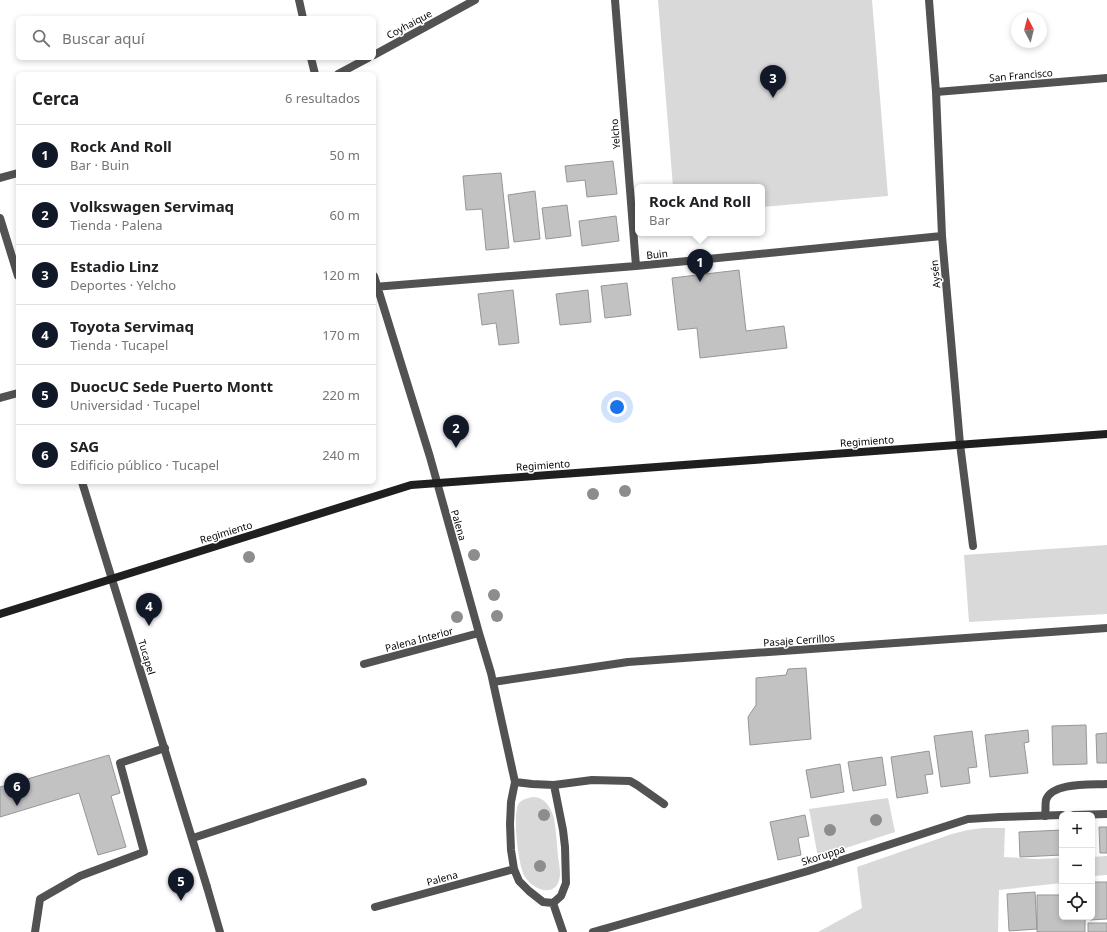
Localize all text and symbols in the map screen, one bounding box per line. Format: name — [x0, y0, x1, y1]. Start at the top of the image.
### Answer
street label: Coyhaique — [384, 6, 434, 42]
north arrow — [1011, 12, 1047, 48]
search box — [16, 16, 376, 60]
icon: search — [30, 27, 52, 49]
text: Buscar aquí — [62, 28, 145, 48]
pin: 3 — [760, 65, 786, 98]
street label: San Francisco — [989, 65, 1053, 85]
text: Cerca — [32, 87, 79, 110]
text: 6 resultados — [285, 89, 360, 107]
street label: Yelcho — [607, 118, 623, 150]
text: Rock And Roll — [70, 136, 172, 156]
text: 1 — [41, 146, 49, 164]
text: 50 m — [330, 146, 360, 164]
text: Bar · Buin — [70, 156, 129, 174]
popup — [635, 184, 765, 236]
text: Rock And Roll — [649, 191, 751, 211]
text: Volkswagen Servimaq — [70, 196, 234, 216]
text: 2 — [41, 206, 49, 224]
text: 60 m — [330, 206, 360, 224]
text: Bar — [649, 211, 670, 229]
text: Tienda · Palena — [70, 216, 163, 234]
street label: Buin — [646, 246, 668, 262]
pin: 1 — [687, 249, 713, 282]
text: Estadio Linz — [70, 256, 159, 276]
street label: Aysén — [927, 259, 943, 289]
text: 3 — [41, 266, 49, 284]
text: 120 m — [322, 266, 360, 284]
text: Deportes · Yelcho — [70, 276, 176, 294]
text: Toyota Servimaq — [70, 316, 194, 336]
text: 4 — [41, 326, 49, 344]
text: 170 m — [322, 326, 360, 344]
text: Tienda · Tucapel — [70, 336, 168, 354]
text: DuocUC Sede Puerto Montt — [70, 376, 273, 396]
text: 5 — [41, 386, 49, 404]
text: 220 m — [322, 386, 360, 404]
text: Universidad · Tucapel — [70, 396, 200, 414]
your location — [607, 397, 627, 417]
pin: 2 — [443, 415, 469, 448]
street label: Regimiento — [840, 432, 894, 450]
text: SAG — [70, 436, 99, 456]
text: 6 — [41, 446, 49, 464]
text: 240 m — [322, 446, 360, 464]
text: Edificio público · Tucapel — [70, 456, 219, 474]
street label: Regimiento — [516, 456, 570, 474]
street label: Palena — [448, 508, 470, 542]
street label: Regimiento — [198, 517, 254, 547]
pin: 4 — [136, 593, 162, 626]
street label: Palena Interior — [383, 623, 455, 655]
street label: Pasaje Cerrillos — [763, 631, 835, 649]
street label: Tucapel — [135, 638, 159, 676]
pin: 6 — [4, 773, 30, 806]
map controls — [1059, 812, 1095, 920]
button: + — [1059, 812, 1095, 848]
street label: Skoruppa — [799, 841, 847, 869]
button: − — [1059, 848, 1095, 884]
street label: Palena — [425, 867, 459, 889]
pin: 5 — [168, 868, 194, 901]
button: locate — [1059, 884, 1095, 920]

